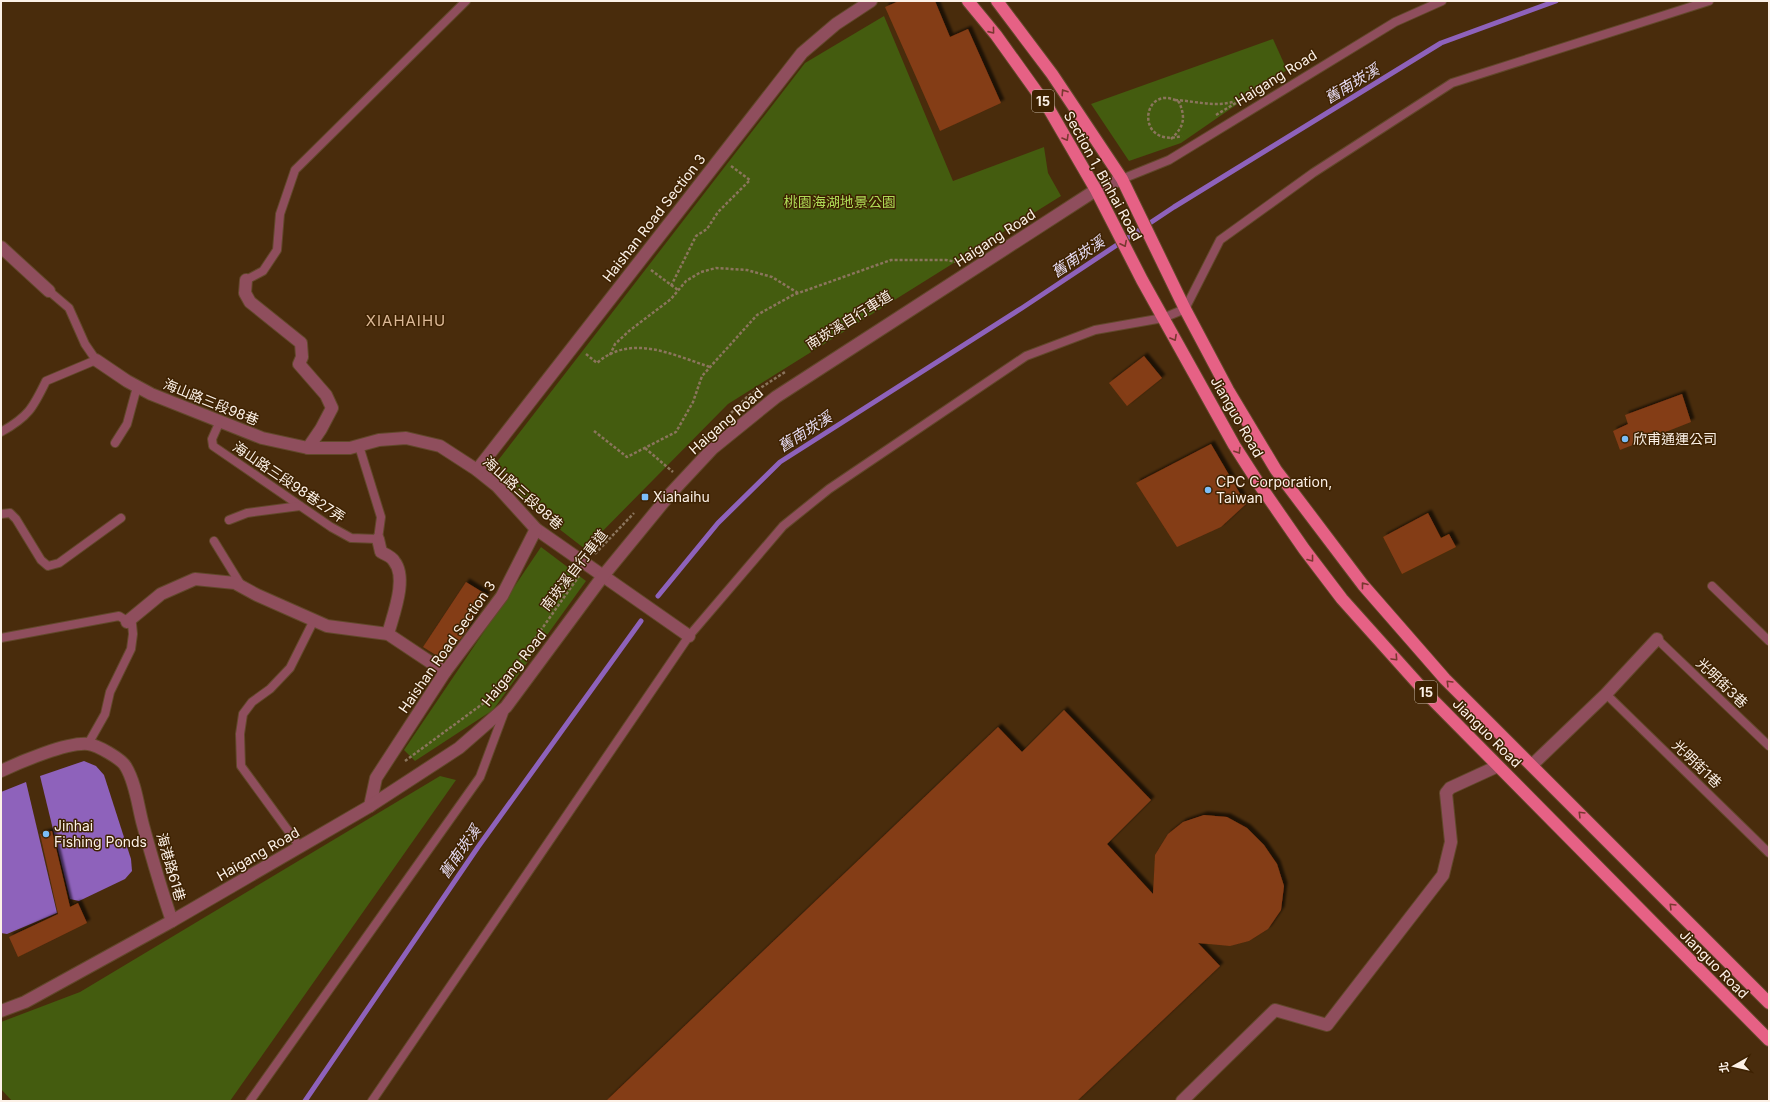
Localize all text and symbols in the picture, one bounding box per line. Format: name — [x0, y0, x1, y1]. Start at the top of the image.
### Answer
one-way arrow — [988, 27, 995, 34]
street label: Haigang Road — [1232, 46, 1320, 109]
water label: 舊南崁溪 — [1321, 59, 1384, 107]
one-way arrow — [1061, 89, 1069, 96]
road number: 15 — [1032, 90, 1054, 112]
street label: Section 1, Binhai Road — [1061, 108, 1146, 243]
one-way arrow — [1061, 134, 1069, 141]
street label: Haishan Road Section 3 — [598, 150, 709, 285]
park label: 桃園海湖地景公園 — [784, 193, 896, 210]
street label: Haigang Road — [951, 205, 1038, 270]
water label: 舊南崁溪 — [1048, 231, 1110, 281]
one-way arrow — [1119, 240, 1127, 248]
street label: 南崁溪自行車道 — [803, 286, 895, 353]
district label: XIAHAIHU — [366, 311, 446, 330]
one-way arrow — [1170, 334, 1177, 341]
street label: Jianguo Road — [1207, 373, 1267, 460]
street label: 海山路三段98巷 — [161, 375, 261, 428]
street label: Haigang Road — [685, 384, 766, 457]
water label: 舊南崁溪 — [774, 407, 837, 456]
place label: 欣甫通運公司 — [1633, 430, 1717, 447]
marker: 欣甫通運公司 — [1620, 434, 1630, 444]
street label: 海山路三段98巷27弄 — [230, 438, 349, 525]
one-way arrow — [1233, 447, 1241, 454]
street label: 海山路三段98巷 — [480, 452, 567, 533]
place label: CPC Corporation, Taiwan — [1216, 473, 1332, 506]
marker: CPC Corporation, Taiwan — [1203, 485, 1213, 495]
place label: Xiahaihu — [653, 488, 710, 505]
marker: Xiahaihu — [640, 492, 650, 502]
street label: 南崁溪自行車道 — [537, 526, 610, 614]
one-way arrow — [1307, 554, 1314, 561]
street label: Haishan Road Section 3 — [394, 577, 499, 716]
one-way arrow — [1361, 582, 1368, 589]
street label: Haigang Road — [478, 626, 549, 709]
one-way arrow — [1390, 654, 1397, 661]
street label: 光明街3巷 — [1693, 654, 1752, 711]
one-way arrow — [1446, 680, 1454, 688]
road number: 15 — [1415, 681, 1437, 703]
street label: Jianguo Road — [1449, 695, 1525, 771]
street label: 光明街1巷 — [1669, 736, 1725, 791]
one-way arrow — [1578, 811, 1586, 819]
place label: Jinhai Fishing Ponds — [54, 817, 147, 850]
water label: 舊南崁溪 — [435, 820, 486, 882]
street label: Haigang Road — [213, 823, 302, 884]
marker: Jinhai Fishing Ponds — [41, 829, 51, 839]
street label: 海港路61巷 — [154, 831, 189, 903]
one-way arrow — [1669, 903, 1677, 911]
street label: Jianguo Road — [1676, 926, 1752, 1002]
north arrow — [1714, 1046, 1754, 1086]
text: 北 — [1716, 1061, 1732, 1074]

